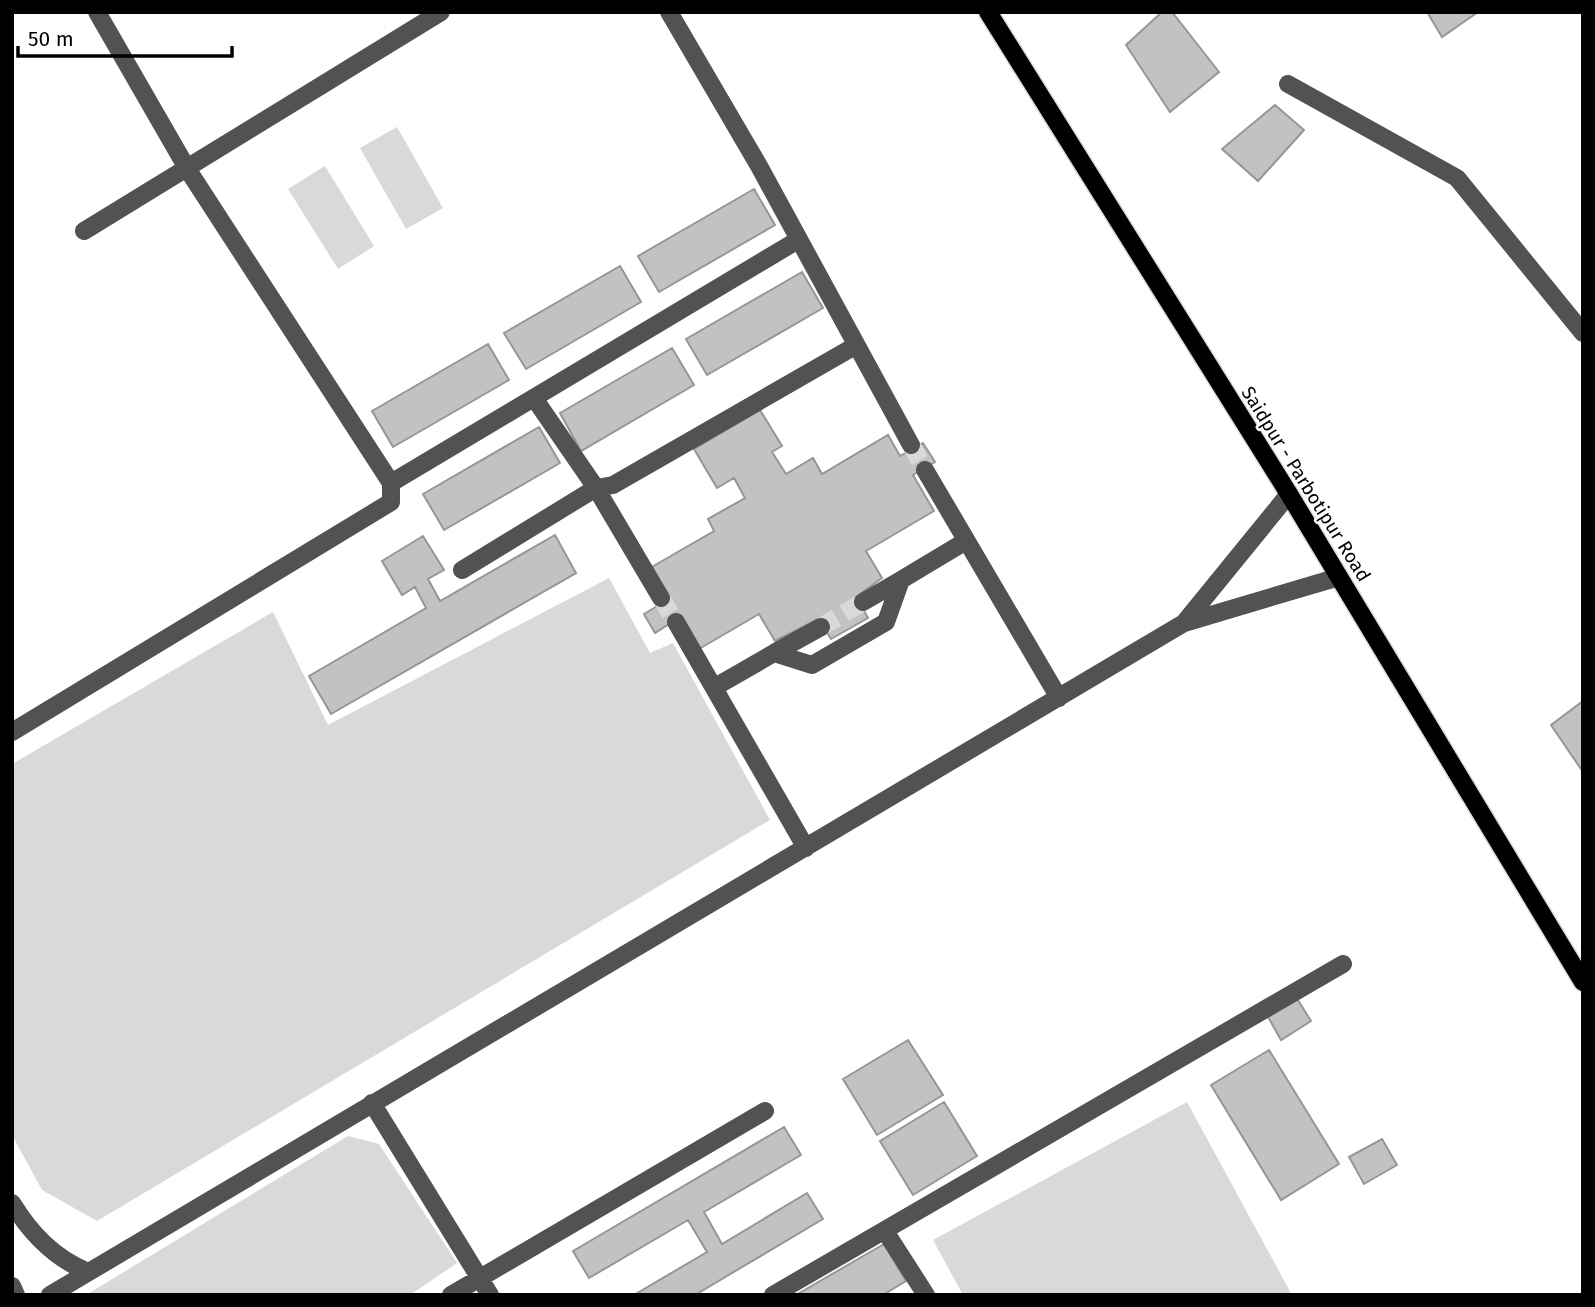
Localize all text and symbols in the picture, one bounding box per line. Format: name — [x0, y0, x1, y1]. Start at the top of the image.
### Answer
scale bar — [18, 14, 231, 58]
text: 50 m — [28, 26, 74, 52]
street label: Saidpur - Parbotipur Road — [1236, 382, 1376, 586]

